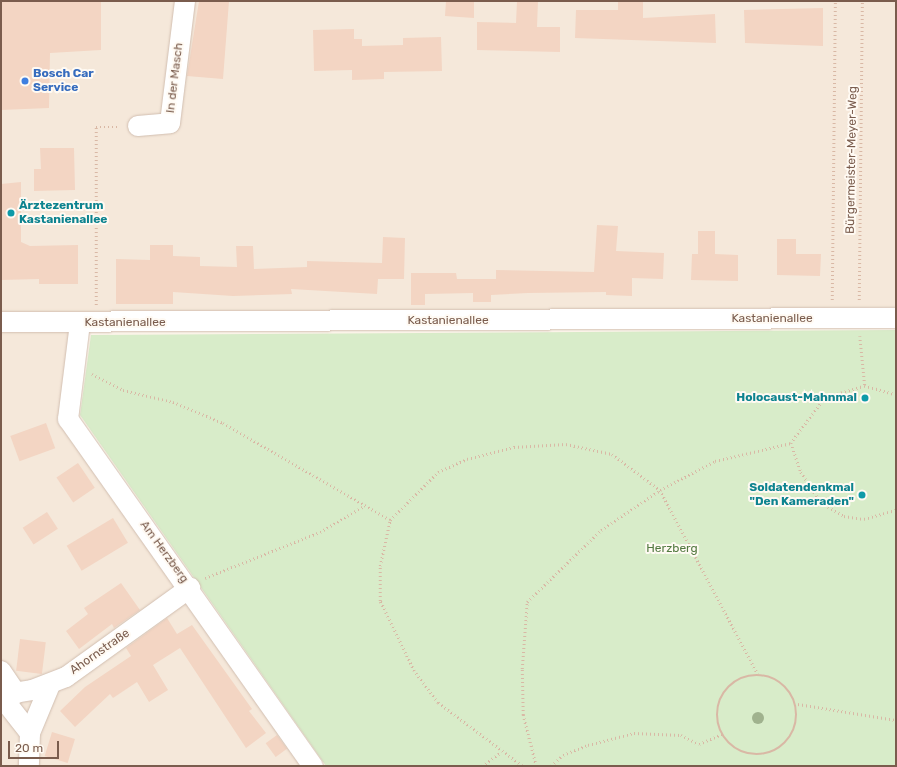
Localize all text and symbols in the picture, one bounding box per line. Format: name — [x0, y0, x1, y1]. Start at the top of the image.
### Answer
street label: In der Masch — [164, 42, 186, 114]
place label: Bosch Car Service — [33, 67, 94, 95]
marker: Bosch Car Service — [20, 76, 30, 86]
street label: Bürgermeister-Meyer-Weg — [844, 86, 860, 234]
place label: Ärztezentrum Kastanienallee — [19, 199, 107, 227]
marker: Ärztezentrum Kastanienallee — [6, 208, 16, 218]
street label: Kastanienallee — [731, 312, 813, 326]
street label: Kastanienallee — [407, 314, 489, 328]
street label: Kastanienallee — [84, 316, 166, 330]
place label: Holocaust-Mahnmal — [736, 391, 857, 405]
marker: Holocaust-Mahnmal — [860, 393, 870, 403]
place label: Soldatendenkmal "Den Kameraden" — [749, 481, 854, 509]
marker: Soldatendenkmal "Den Kameraden" — [857, 490, 867, 500]
street label: Am Herzberg — [137, 518, 191, 586]
park label: Herzberg — [646, 542, 698, 556]
street label: Ahornstraße — [67, 626, 133, 678]
scale bar — [10, 733, 61, 759]
text: 20 m — [15, 741, 43, 755]

